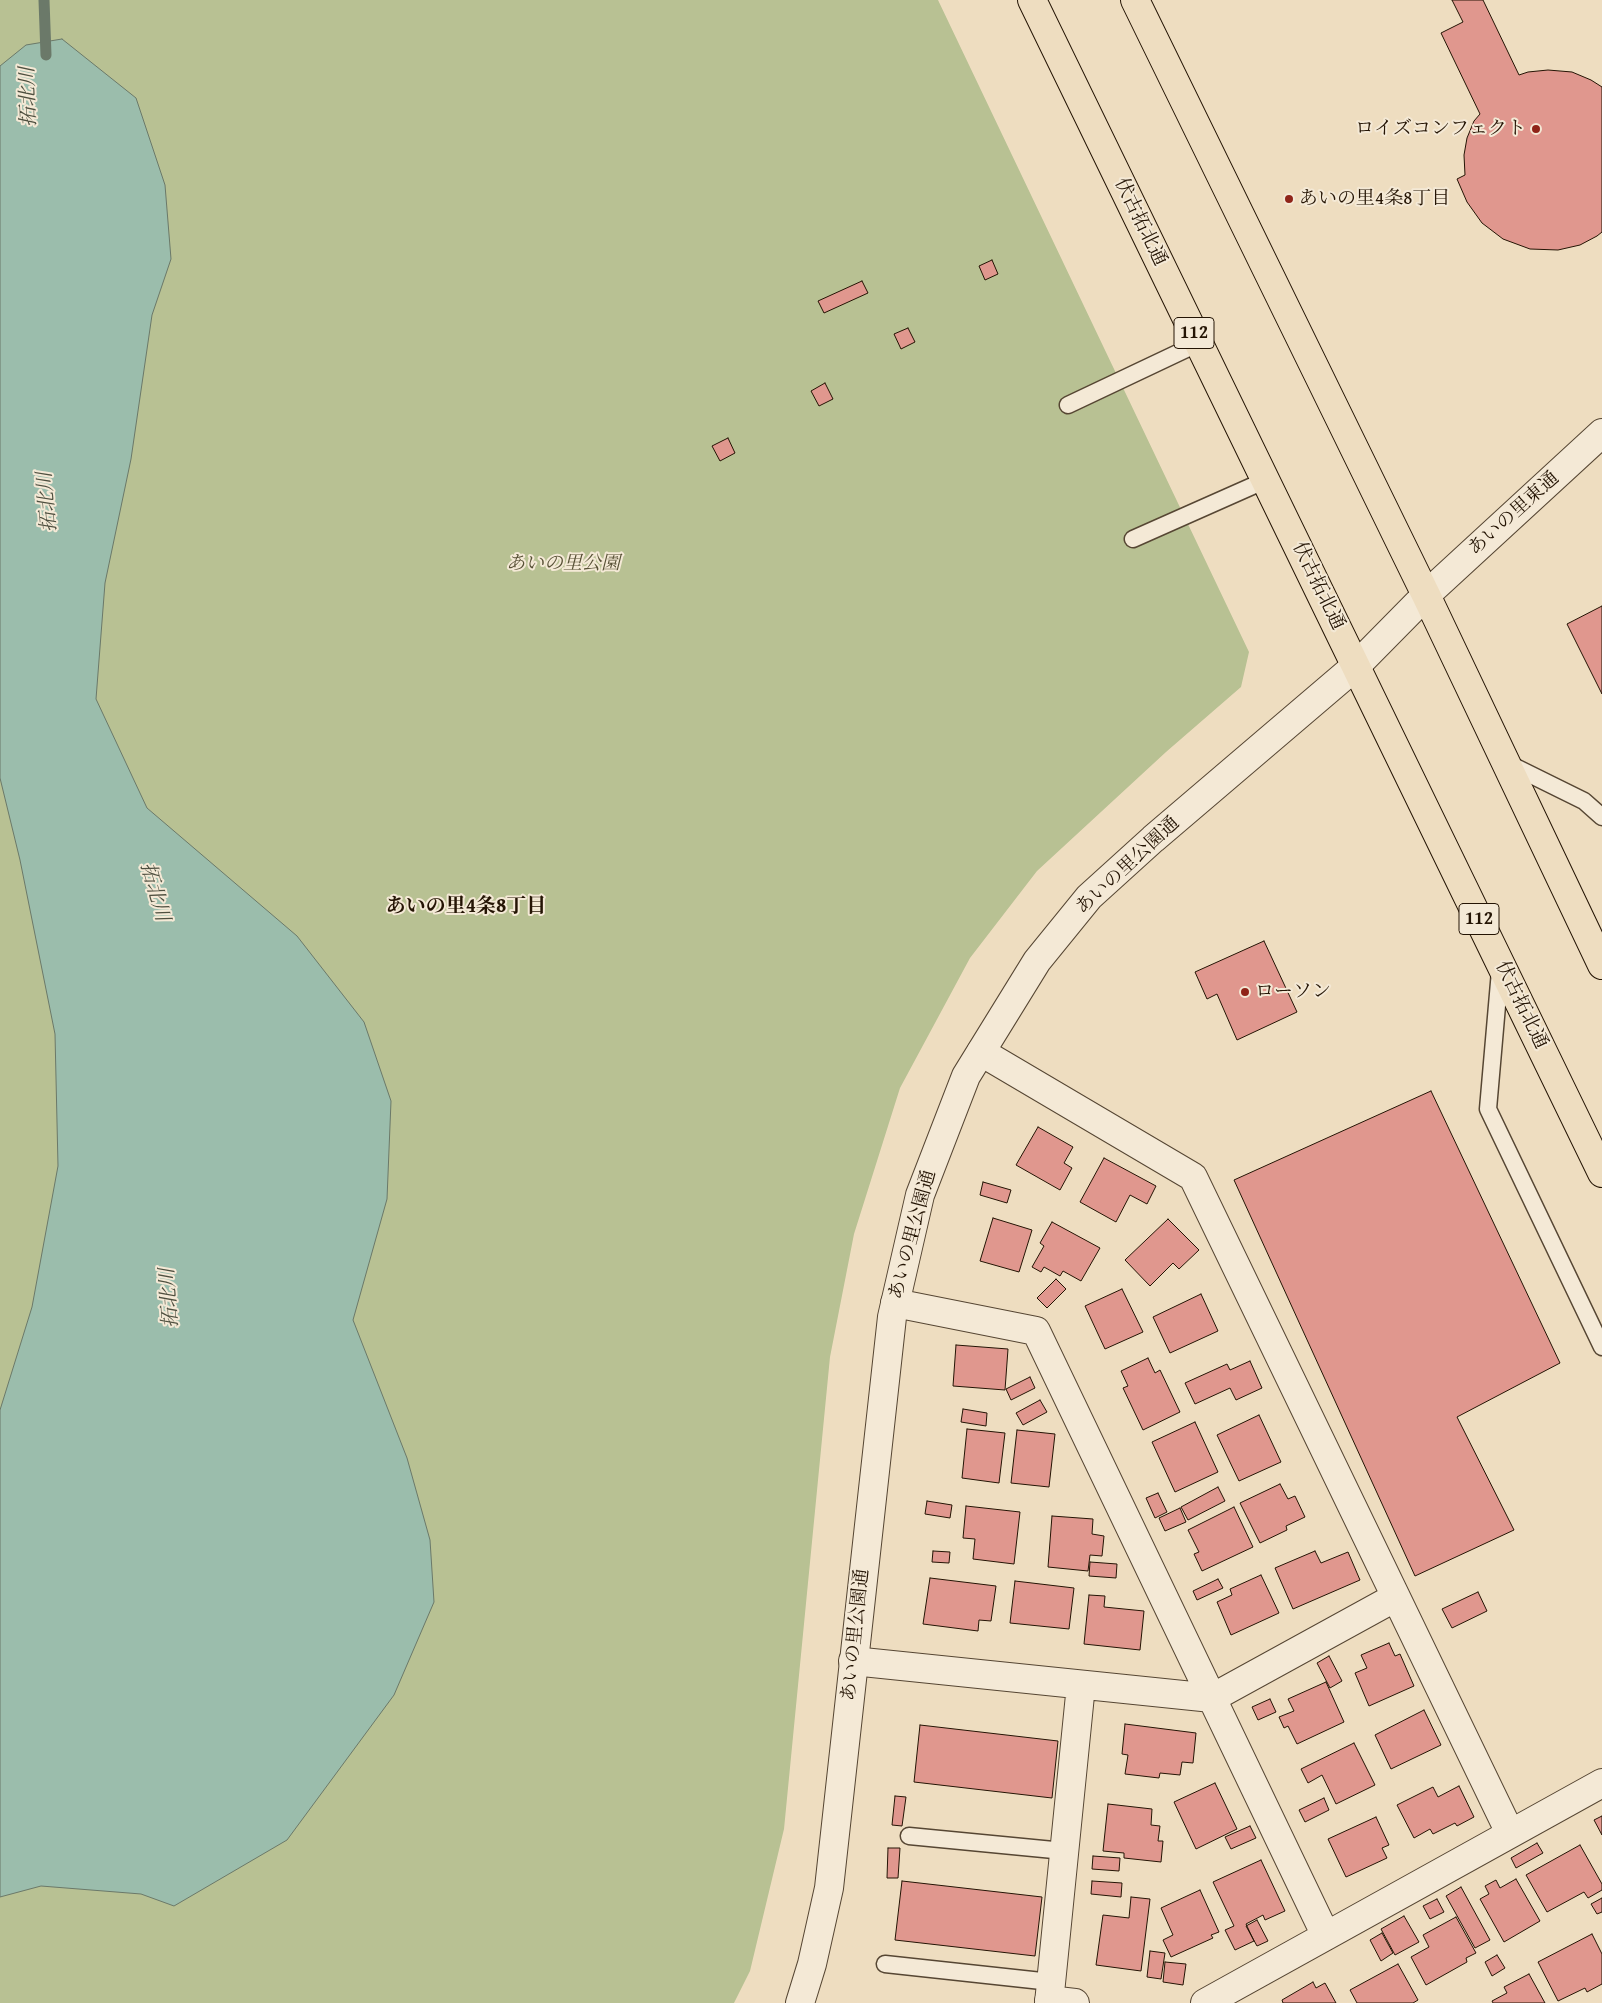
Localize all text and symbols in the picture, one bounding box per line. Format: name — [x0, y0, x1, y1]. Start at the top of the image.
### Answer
water label: 拓北川 — [16, 67, 42, 127]
place label: ロイズコンフェクト — [1355, 118, 1526, 140]
marker: ロイズコンフェクト — [1530, 123, 1542, 135]
street label: 伏古拓北通 — [1109, 174, 1171, 270]
place label: あいの里4条8丁目 — [1299, 188, 1450, 210]
marker: あいの里4条8丁目 — [1283, 193, 1295, 205]
road number: 112 — [1174, 317, 1214, 348]
street label: あいの里東通 — [1464, 467, 1564, 561]
water label: 拓北川 — [33, 471, 63, 533]
street label: 伏古拓北通 — [1287, 538, 1349, 634]
park label: あいの里公園 — [506, 553, 620, 575]
street label: あいの里公園通 — [1072, 812, 1184, 920]
water label: 拓北川 — [134, 860, 174, 924]
district label: あいの里4条8丁目 — [386, 895, 546, 919]
road number: 112 — [1459, 904, 1499, 934]
street label: 伏古拓北通 — [1490, 957, 1552, 1053]
place label: ローソン — [1255, 981, 1331, 1003]
marker: ローソン — [1239, 986, 1251, 998]
street label: あいの里公園通 — [885, 1168, 941, 1302]
water label: 拓北川 — [156, 1267, 184, 1329]
street label: あいの里公園通 — [838, 1568, 874, 1702]

